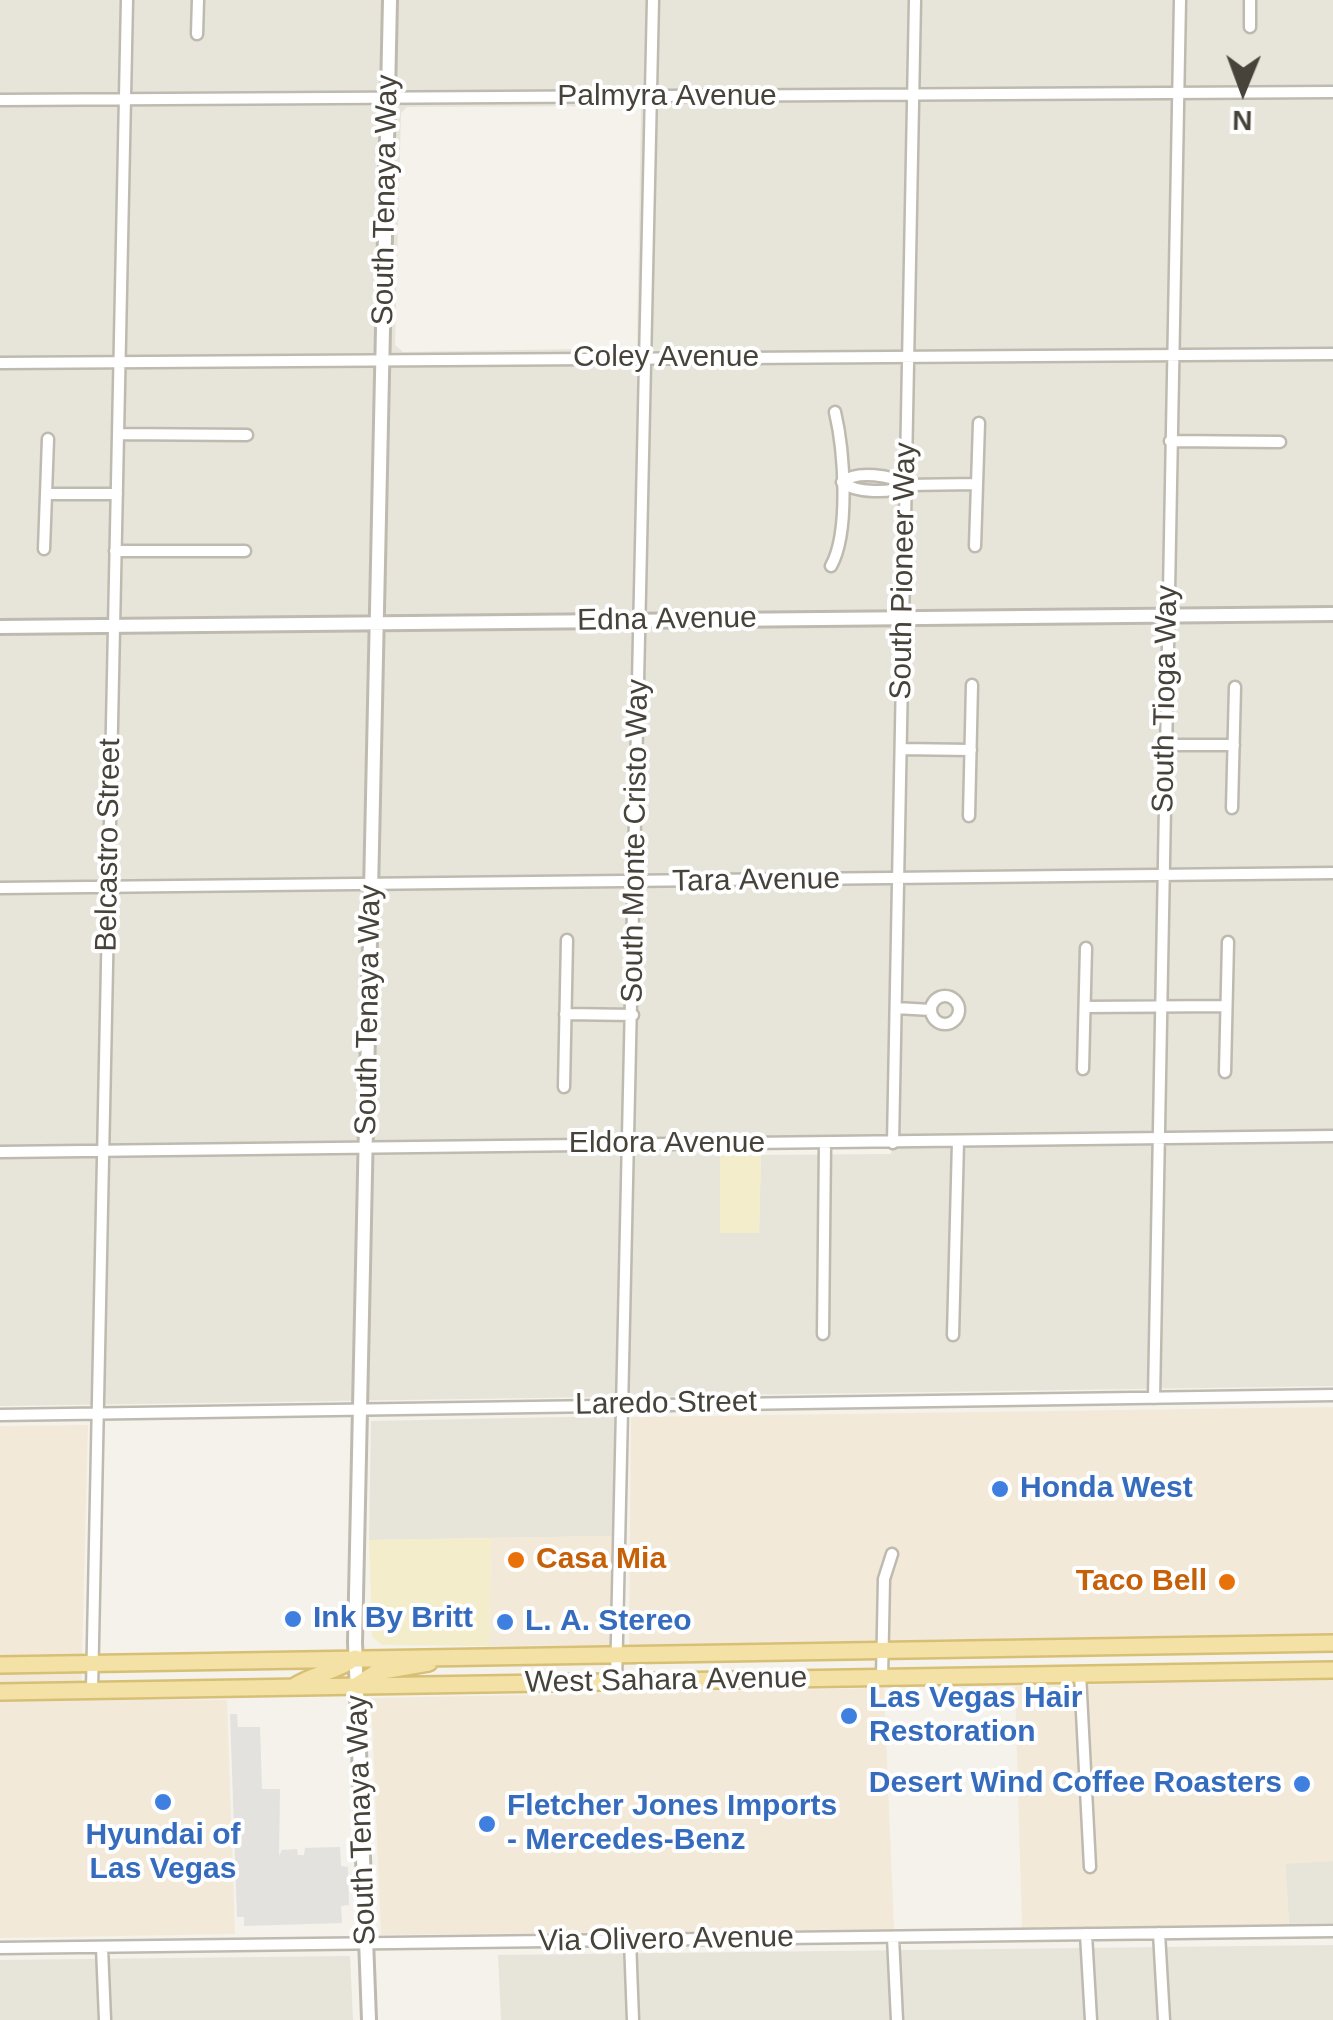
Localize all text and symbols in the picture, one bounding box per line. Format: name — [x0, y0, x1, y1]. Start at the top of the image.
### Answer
north arrow — [1193, 40, 1293, 140]
street label: South Tenaya Way — [366, 74, 406, 326]
street label: Palmyra Avenue — [557, 79, 777, 115]
text: N — [1232, 105, 1253, 136]
street label: Coley Avenue — [573, 340, 759, 376]
street label: South Pioneer Way — [884, 442, 924, 700]
street label: South Tioga Way — [1146, 585, 1186, 813]
street label: Edna Avenue — [577, 600, 757, 640]
street label: South Monte Cristo Way — [615, 679, 657, 1003]
street label: Belcastro Street — [89, 738, 129, 952]
street label: Tara Avenue — [672, 862, 840, 900]
street label: South Tenaya Way — [349, 884, 389, 1136]
street label: Eldora Avenue — [569, 1126, 765, 1162]
street label: Laredo Street — [575, 1384, 757, 1424]
place label: Honda West — [1020, 1471, 1193, 1507]
marker: Honda West — [989, 1478, 1011, 1500]
place label: Casa Mia — [536, 1542, 666, 1578]
marker: Casa Mia — [505, 1549, 527, 1571]
place label: Taco Bell — [1076, 1564, 1207, 1600]
marker: Taco Bell — [1216, 1571, 1238, 1593]
place label: Ink By Britt — [313, 1601, 473, 1637]
place label: L. A. Stereo — [525, 1604, 692, 1640]
marker: Ink By Britt — [282, 1608, 304, 1630]
marker: L. A. Stereo — [494, 1611, 516, 1633]
street label: West Sahara Avenue — [525, 1661, 807, 1701]
place label: Las Vegas Hair Restoration — [869, 1681, 1082, 1752]
street label: South Tenaya Way — [340, 1694, 384, 1946]
marker: Las Vegas Hair Restoration — [838, 1705, 860, 1727]
place label: Desert Wind Coffee Roasters — [869, 1766, 1282, 1802]
marker: Desert Wind Coffee Roasters — [1291, 1773, 1313, 1795]
place label: Fletcher Jones Imports - Mercedes-Benz — [507, 1789, 837, 1860]
marker: Hyundai of Las Vegas — [152, 1791, 174, 1813]
marker: Fletcher Jones Imports - Mercedes-Benz — [476, 1813, 498, 1835]
place label: Hyundai of Las Vegas — [86, 1818, 240, 1888]
street label: Via Olivero Avenue — [538, 1920, 794, 1960]

